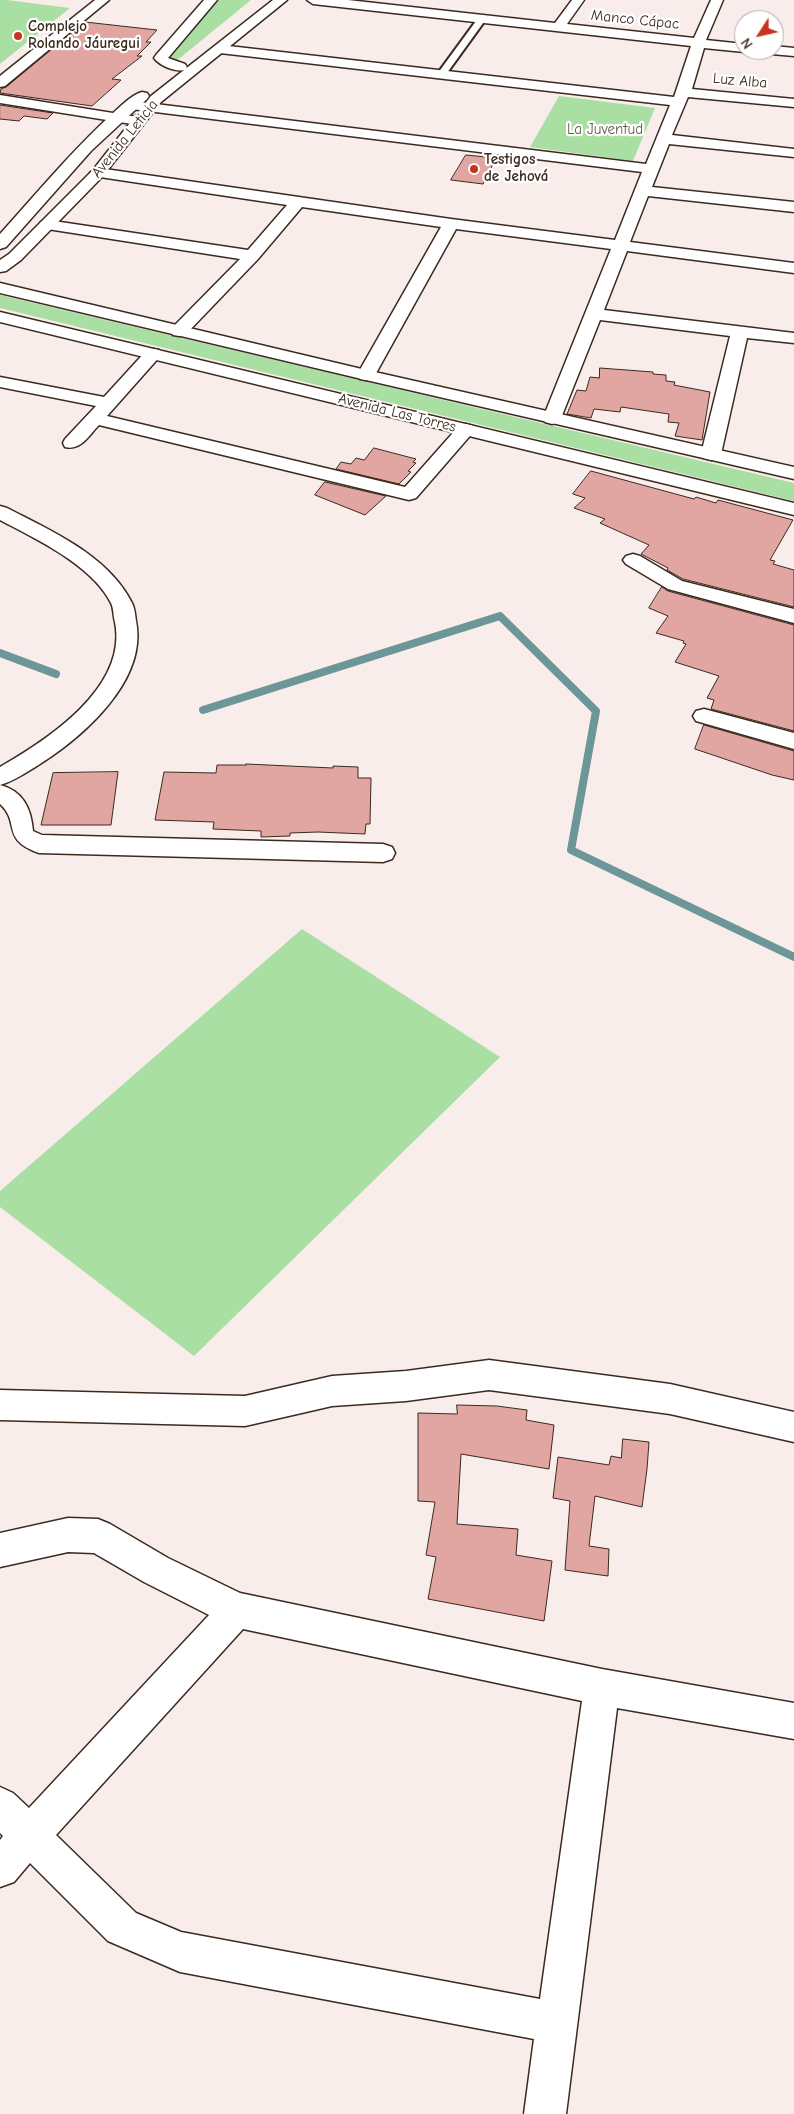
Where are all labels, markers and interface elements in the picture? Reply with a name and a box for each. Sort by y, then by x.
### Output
street label: Manco Cápac [590,6,680,34]
north arrow [734,10,784,60]
place label: Complejo Rolando Jáuregui [28,18,140,53]
marker: Complejo Rolando Jáuregui [12,30,24,42]
text: N [738,35,757,52]
street label: Luz Alba [712,70,768,92]
street label: Avenida Leticia [88,96,162,182]
park label: La Juventud [567,121,643,139]
place label: Testigos de Jehová [484,151,548,186]
marker: Testigos de Jehová [468,163,480,175]
street label: Avenida Las Torres [336,390,458,436]

